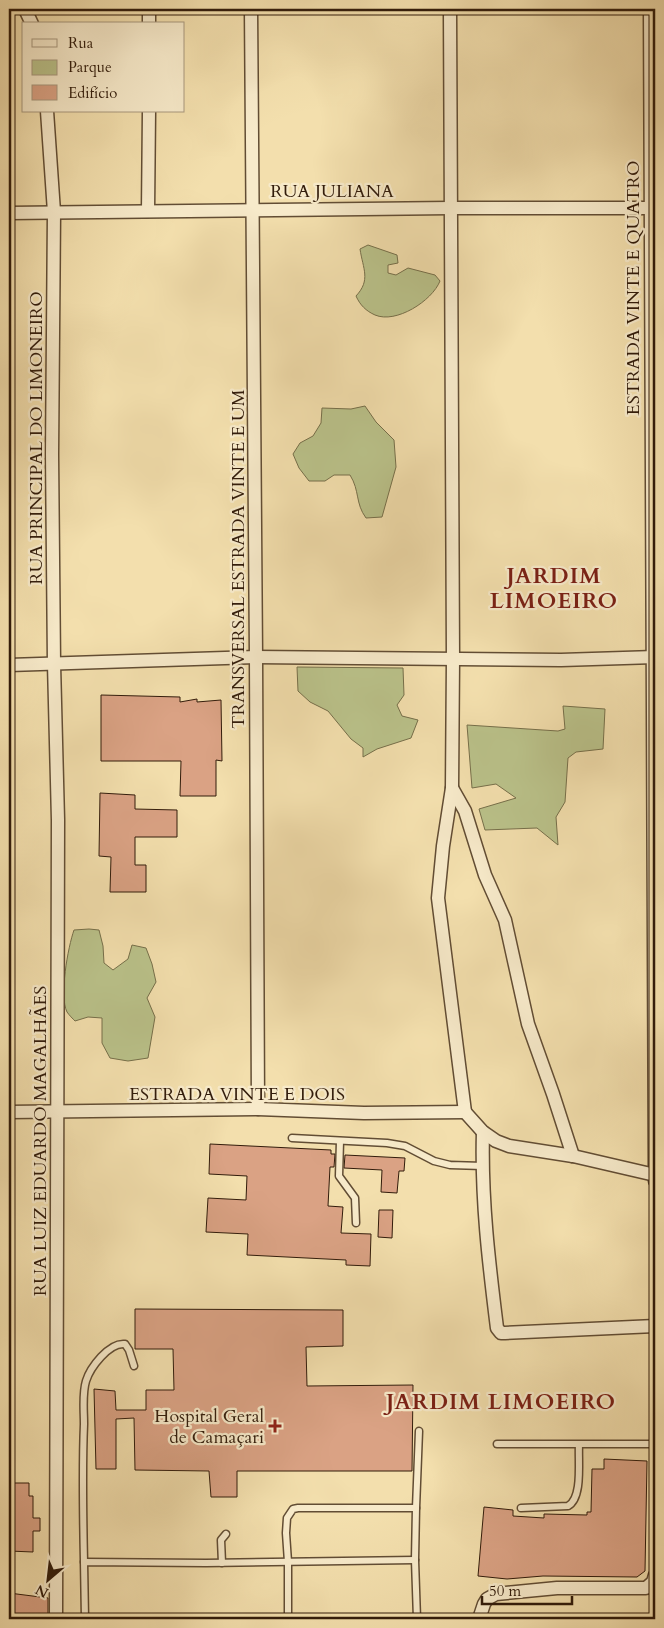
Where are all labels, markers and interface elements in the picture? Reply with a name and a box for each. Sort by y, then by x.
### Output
legend [22,22,185,112]
text: Rua [68,33,94,53]
text: Parque [68,57,112,77]
text: Edifício [68,83,117,103]
street label: ESTRADA VINTE E QUATRO [621,161,646,415]
street label: RUA JULIANA [270,179,394,204]
street label: RUA PRINCIPAL DO LIMONEIRO [24,291,49,585]
street label: TRANSVERSAL ESTRADA VINTE E UM [226,389,251,729]
district label: JARDIM LIMOEIRO [490,561,618,616]
street label: RUA LUIZ EDUARDO MAGALHÃES [28,986,53,1296]
street label: ESTRADA VINTE E DOIS [129,1082,345,1107]
district label: JARDIM LIMOEIRO [383,1387,616,1417]
place label: Hospital Geral de Camaçari [154,1404,264,1450]
marker: Hospital Geral de Camaçari [268,1419,282,1433]
north arrow [22,1556,72,1606]
scale bar [482,1573,572,1605]
text: N [32,1580,52,1602]
text: 50 m [489,1581,521,1601]

